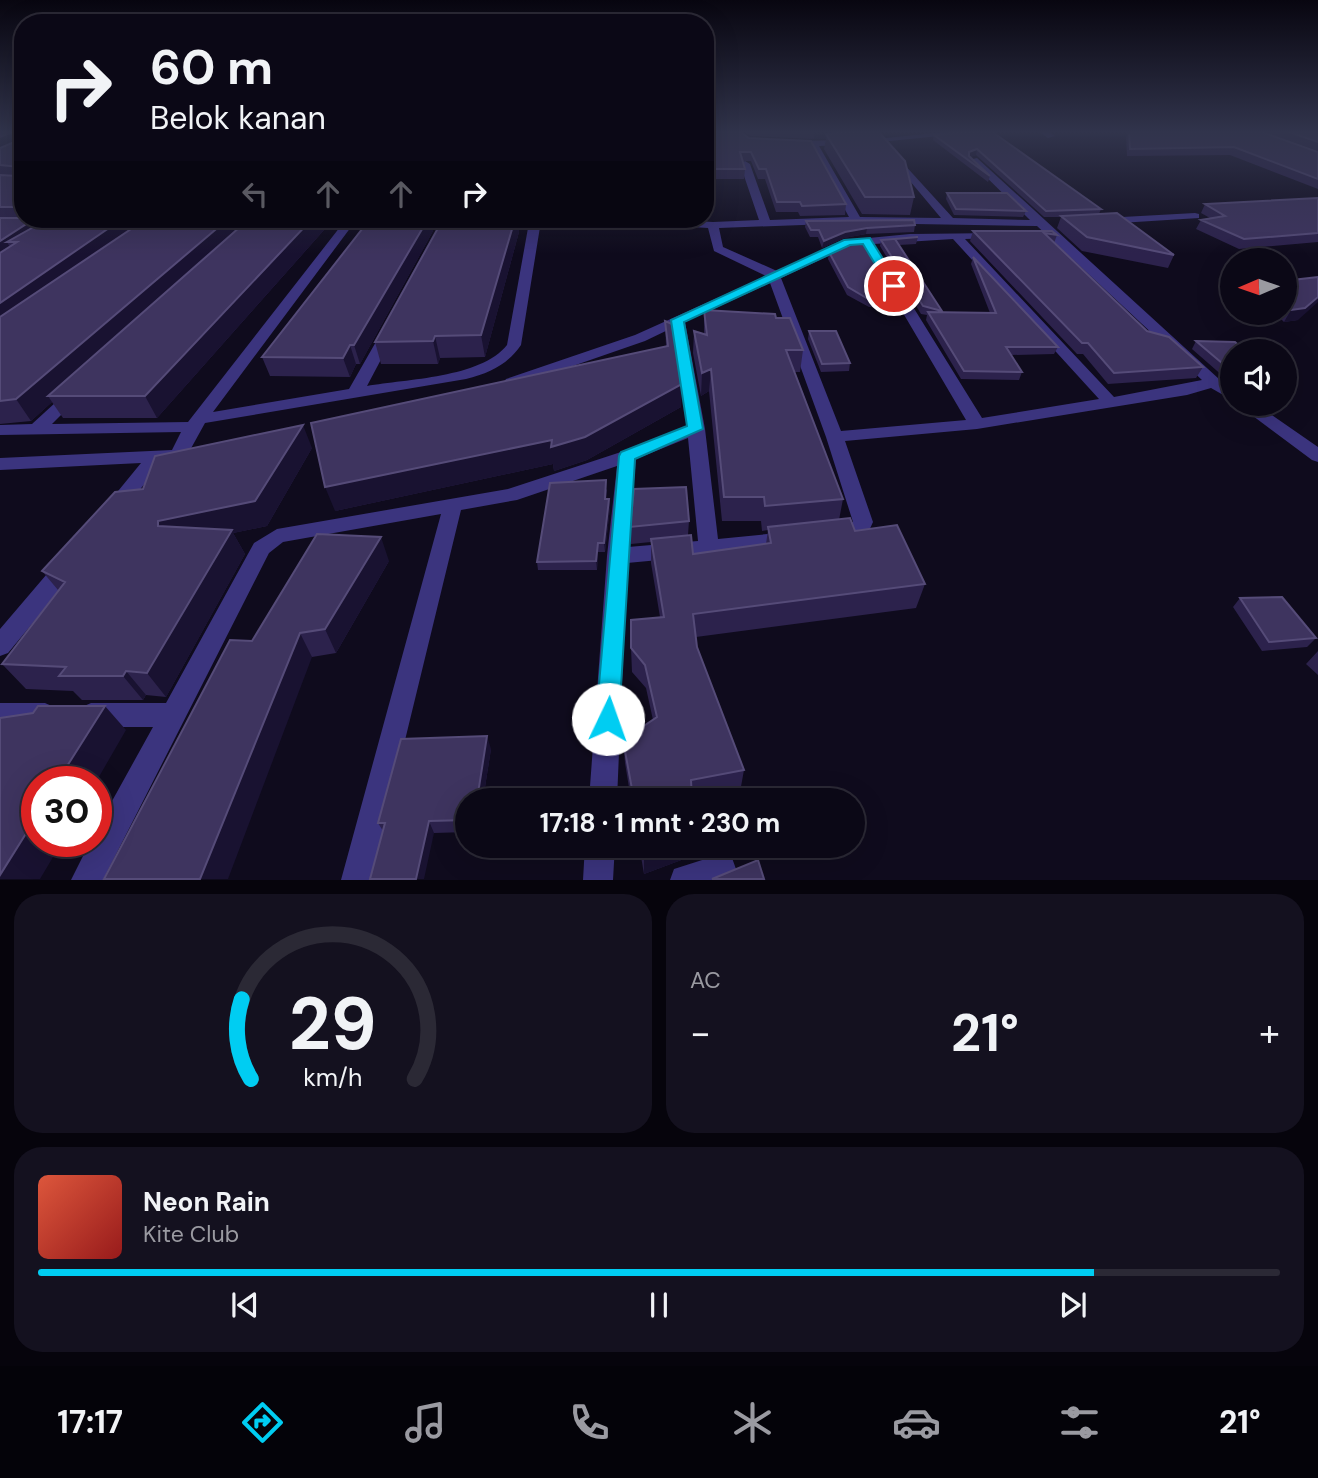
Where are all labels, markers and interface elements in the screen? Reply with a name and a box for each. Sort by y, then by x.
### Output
text: 60 m [150,35,273,99]
icon: right [35,42,126,133]
text: Belok kanan [150,97,326,139]
icon: left [236,175,274,213]
icon: ahead [309,175,347,213]
icon: ahead [382,175,420,213]
icon: right [455,175,493,213]
north arrow [1220,248,1297,326]
map controls [1220,248,1297,416]
pin [864,256,924,316]
icon: arrive [875,267,913,305]
button: sound [1220,339,1297,416]
position arrow [571,682,645,756]
speed limit sign: 30 [21,766,112,857]
text: 17:18 · 1 mnt · 230 m [540,806,780,840]
text: AC [690,965,721,995]
text: 29 [289,978,377,1073]
text: 21° [951,999,1019,1067]
text: − [690,1008,711,1058]
text: + [1259,1008,1280,1058]
text: km/h [303,1061,363,1094]
text: Neon Rain [143,1185,270,1219]
text: Kite Club [143,1219,239,1249]
icon: previous [226,1286,264,1324]
icon: pause [640,1286,678,1324]
icon: next [1054,1286,1092,1324]
icon: directions [238,1398,287,1447]
icon: music [401,1398,450,1447]
icon: phone [565,1398,614,1447]
icon: climate [728,1398,777,1447]
icon: car [892,1398,941,1447]
icon: filters [1055,1398,1104,1447]
text: 17:17 [57,1401,123,1443]
text: 21° [1219,1401,1261,1443]

